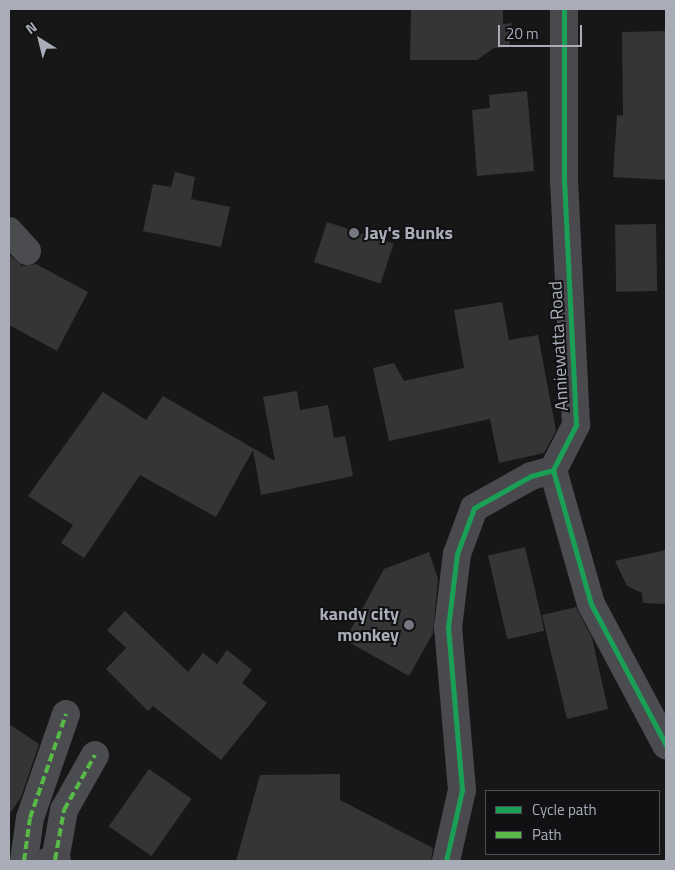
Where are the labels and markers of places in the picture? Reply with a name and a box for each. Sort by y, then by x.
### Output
place label: Jay's Bunks [364,222,453,244]
marker: Jay's Bunks [348,227,360,239]
place label: kandy city monkey [320,604,399,646]
marker: kandy city monkey [403,619,415,631]

